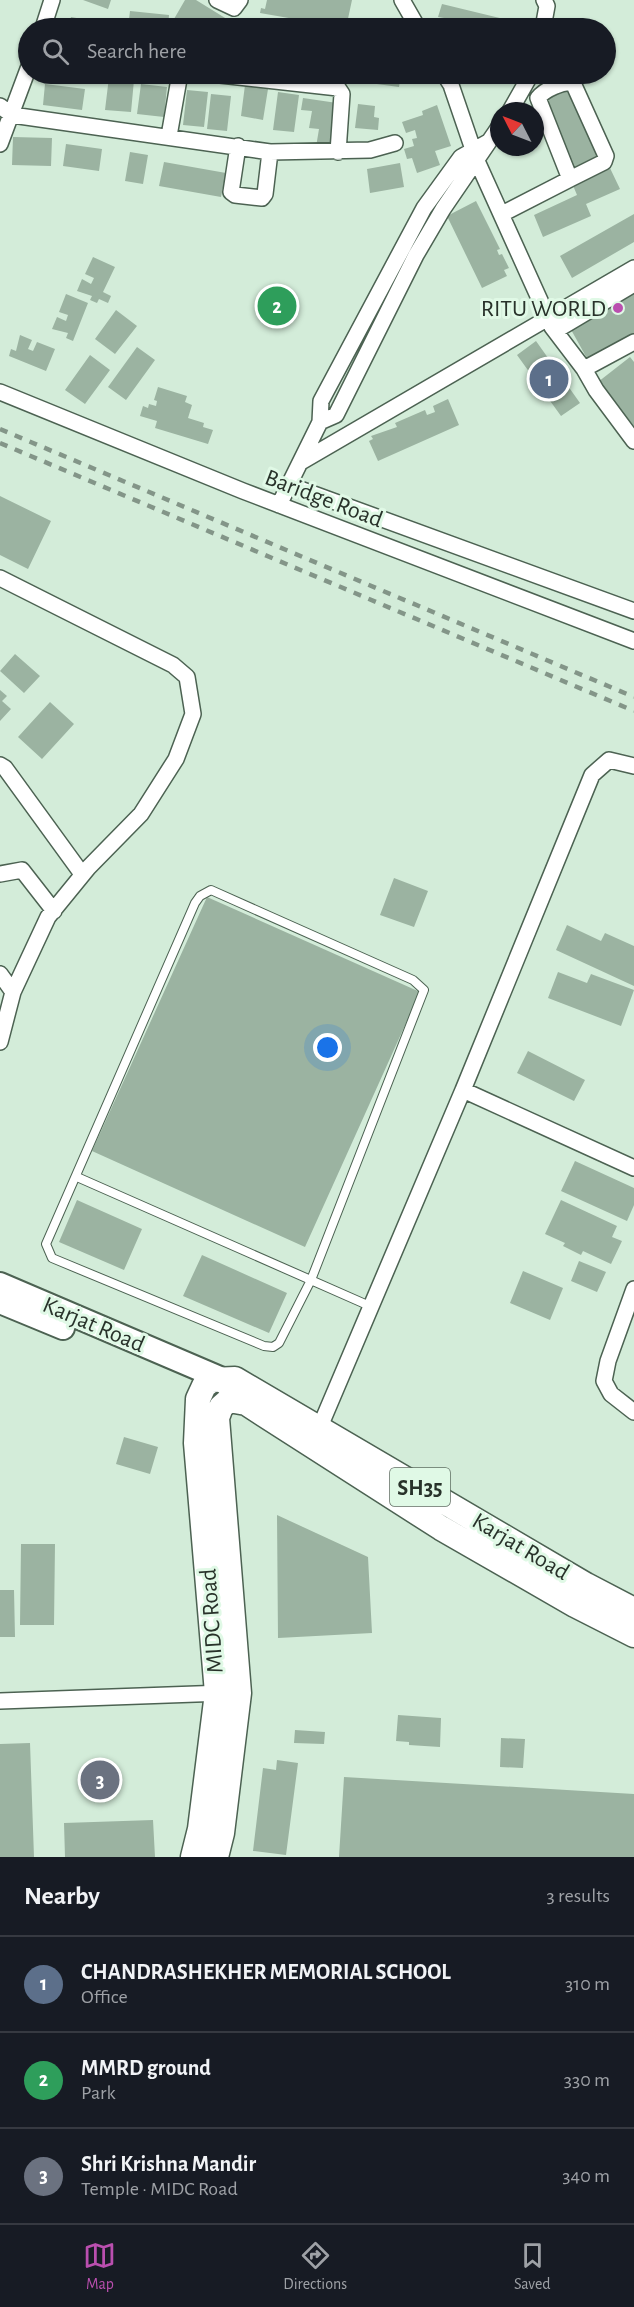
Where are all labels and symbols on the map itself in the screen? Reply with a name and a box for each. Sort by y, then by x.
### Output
north arrow [490,102,544,156]
pin: 2 [258,284,296,328]
place label: RITU WORLD [481,297,606,321]
marker: RITU WORLD [611,301,625,315]
pin: 1 [530,356,568,401]
street label: Baridge Road [261,465,386,532]
your location [313,1033,342,1062]
street label: Karjat Road [39,1293,148,1357]
road number: SH35 [390,1468,450,1506]
street label: Karjat Road [468,1509,573,1585]
street label: MIDC Road [196,1568,228,1674]
pin: 3 [80,1758,120,1802]

